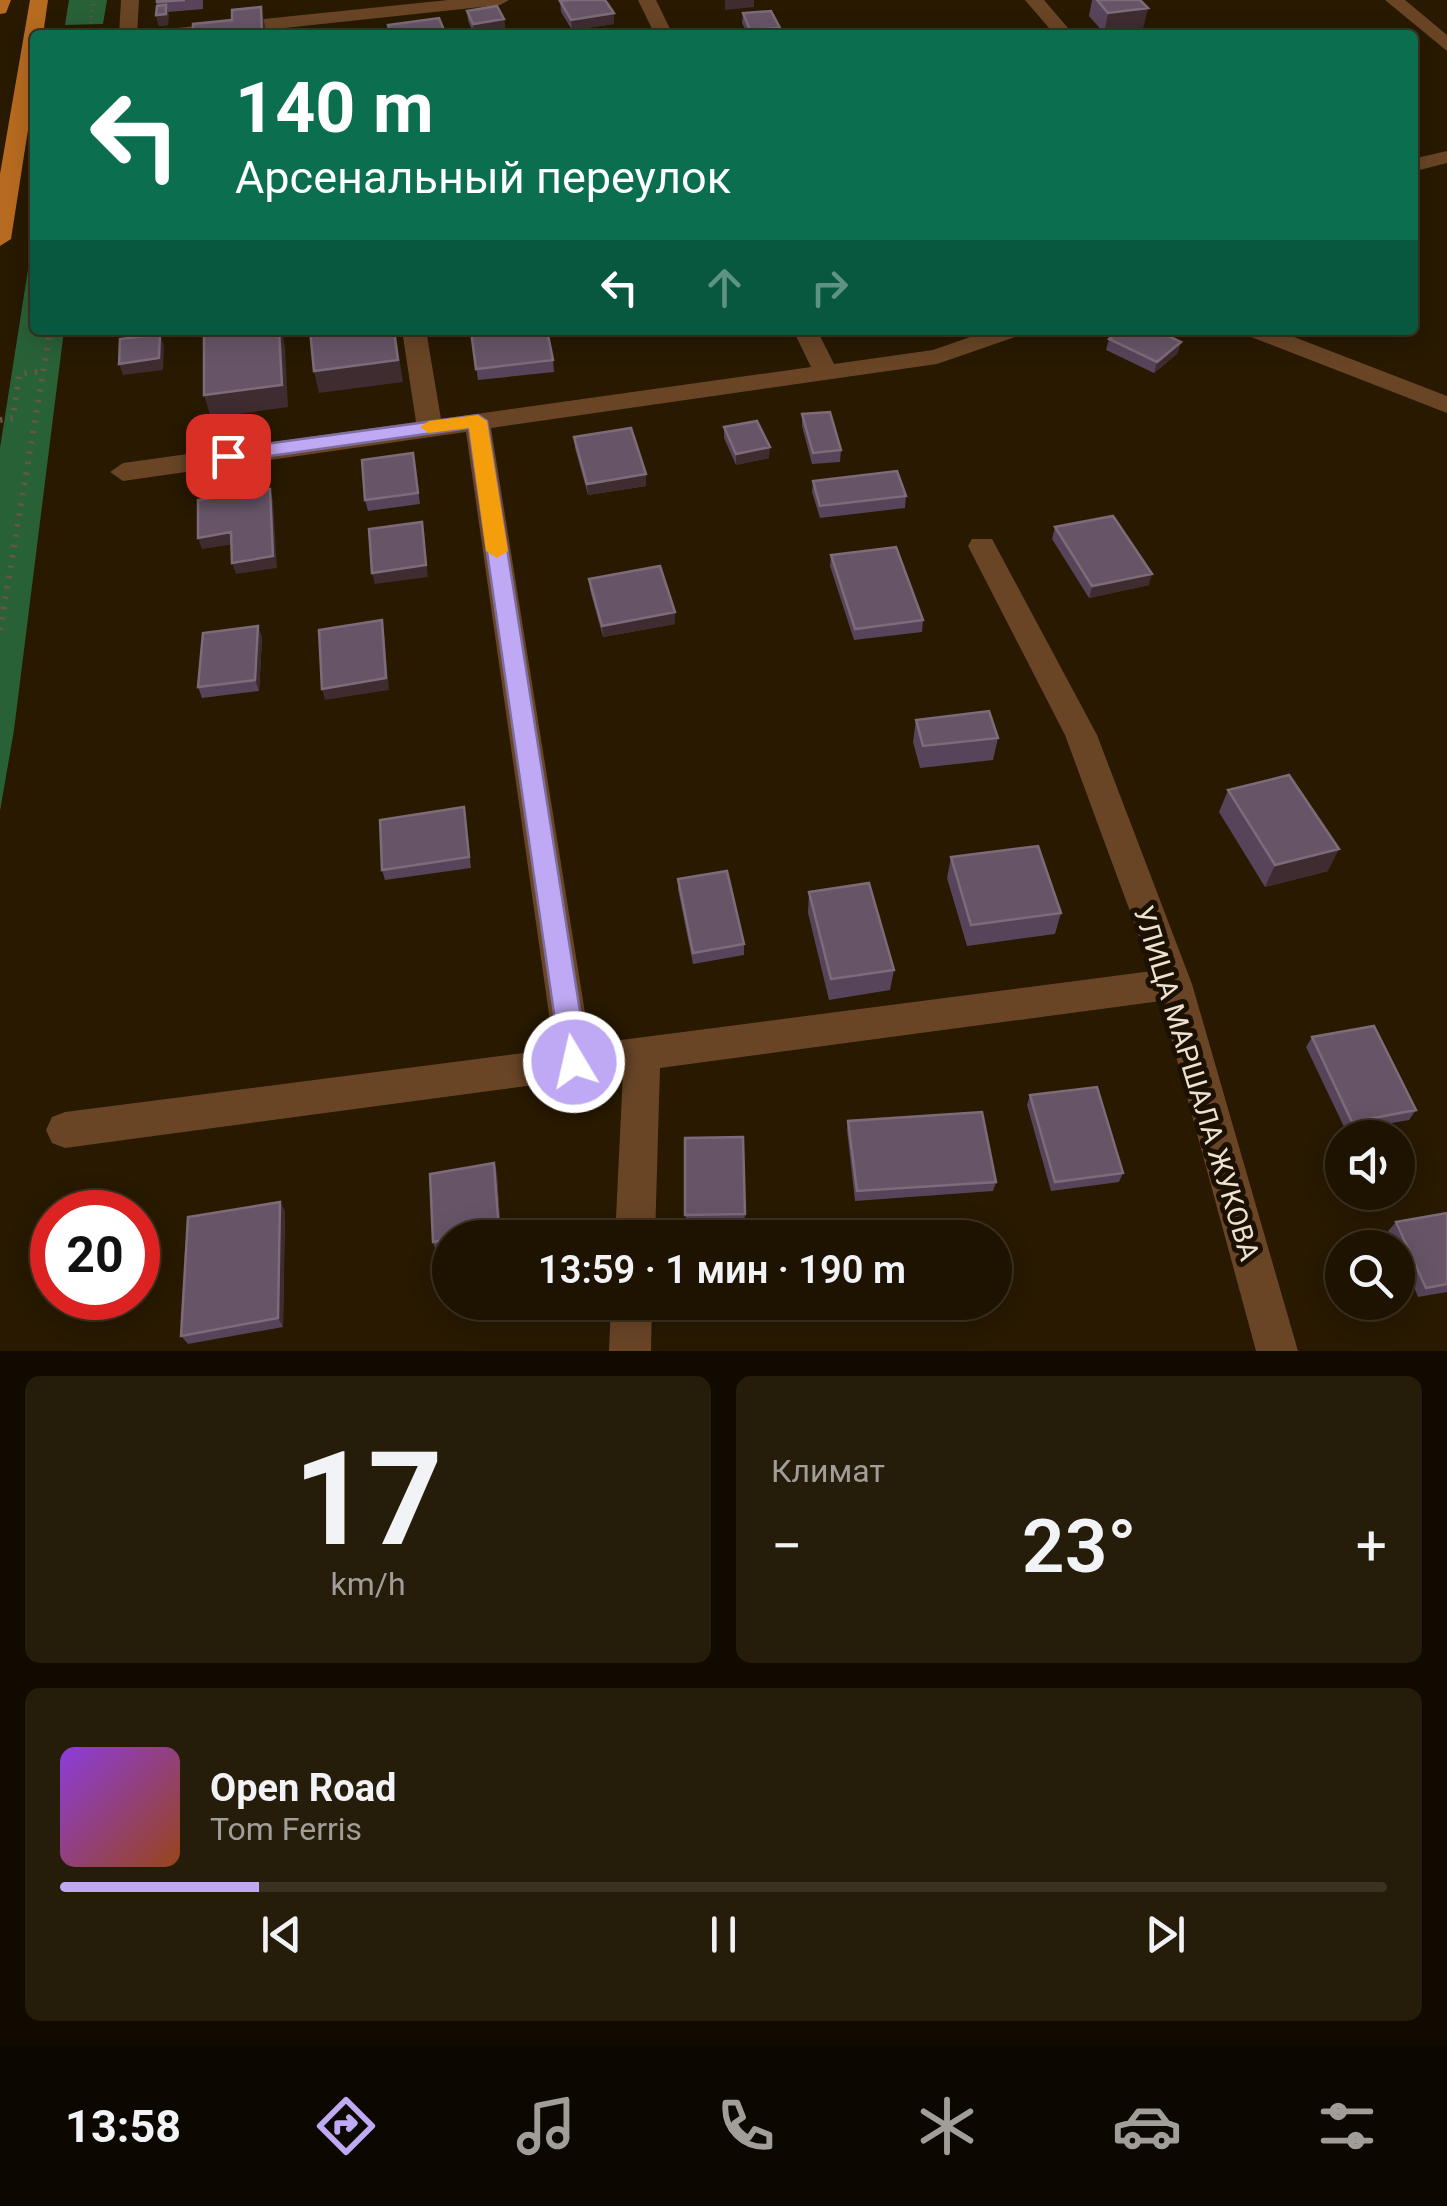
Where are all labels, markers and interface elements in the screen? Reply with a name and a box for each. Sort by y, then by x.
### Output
text: 140 m [235,67,434,149]
icon: left [70,70,200,200]
text: Арсенальный переулок [235,151,731,204]
icon: left [592,260,647,315]
icon: ahead [697,260,752,315]
icon: right [802,260,857,315]
pin [186,414,271,499]
icon: arrive [201,429,256,484]
street label: УЛИЦА МАРШАЛА ЖУКОВА [1127,902,1266,1264]
position arrow [522,1010,626,1114]
map controls [1325,1120,1415,1320]
button: sound [1325,1120,1415,1210]
speed limit sign: 20 [30,1190,160,1320]
button: search [1325,1230,1415,1320]
text: 13:59 · 1 мин · 190 m [538,1248,906,1292]
text: 17 [293,1423,443,1576]
text: Климат [771,1452,885,1490]
text: 23° [1022,1502,1136,1590]
text: − [771,1514,802,1578]
text: + [1356,1514,1387,1578]
text: km/h [330,1565,406,1603]
text: Open Road [210,1766,396,1810]
text: Tom Ferris [210,1810,362,1848]
icon: previous [254,1907,309,1962]
icon: pause [696,1907,751,1962]
icon: next [1138,1907,1193,1962]
icon: directions [311,2091,381,2161]
icon: music [511,2091,581,2161]
icon: phone [711,2091,781,2161]
icon: climate [912,2091,982,2161]
icon: car [1112,2091,1182,2161]
icon: filters [1312,2091,1382,2161]
text: 13:58 [65,2100,181,2153]

